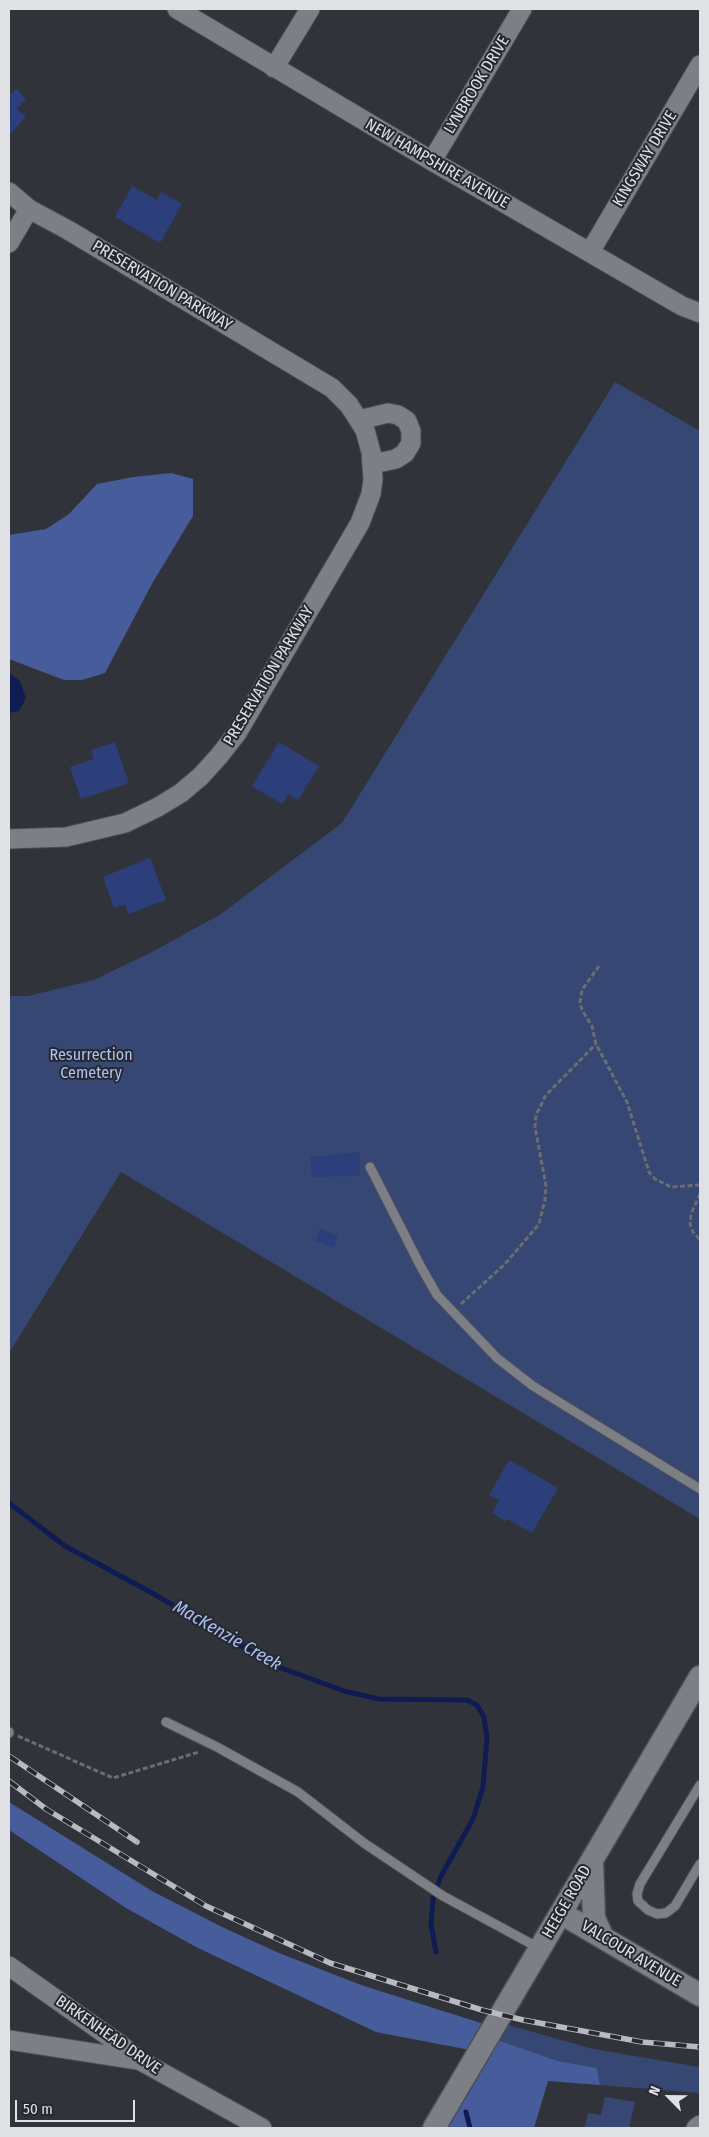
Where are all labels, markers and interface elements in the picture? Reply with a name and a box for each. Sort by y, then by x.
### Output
street label: LYNBROOK DRIVE [440,33,514,137]
street label: KINGSWAY DRIVE [609,108,681,210]
street label: NEW HAMPSHIRE AVENUE [362,115,512,213]
street label: PRESERVATION PARKWAY [89,237,235,335]
street label: PRESERVATION PARKWAY [220,603,318,749]
park label: Resurrection Cemetery [49,1046,133,1084]
water label: MacKenzie Creek [169,1596,285,1676]
street label: HEEGE ROAD [538,1862,596,1942]
street label: VALCOUR AVENUE [578,1917,684,1991]
street label: BIRKENHEAD DRIVE [52,1992,164,2078]
north arrow [644,2072,694,2122]
text: N [645,2084,664,2098]
scale bar [18,2090,138,2122]
text: 50 m [23,2100,53,2118]

